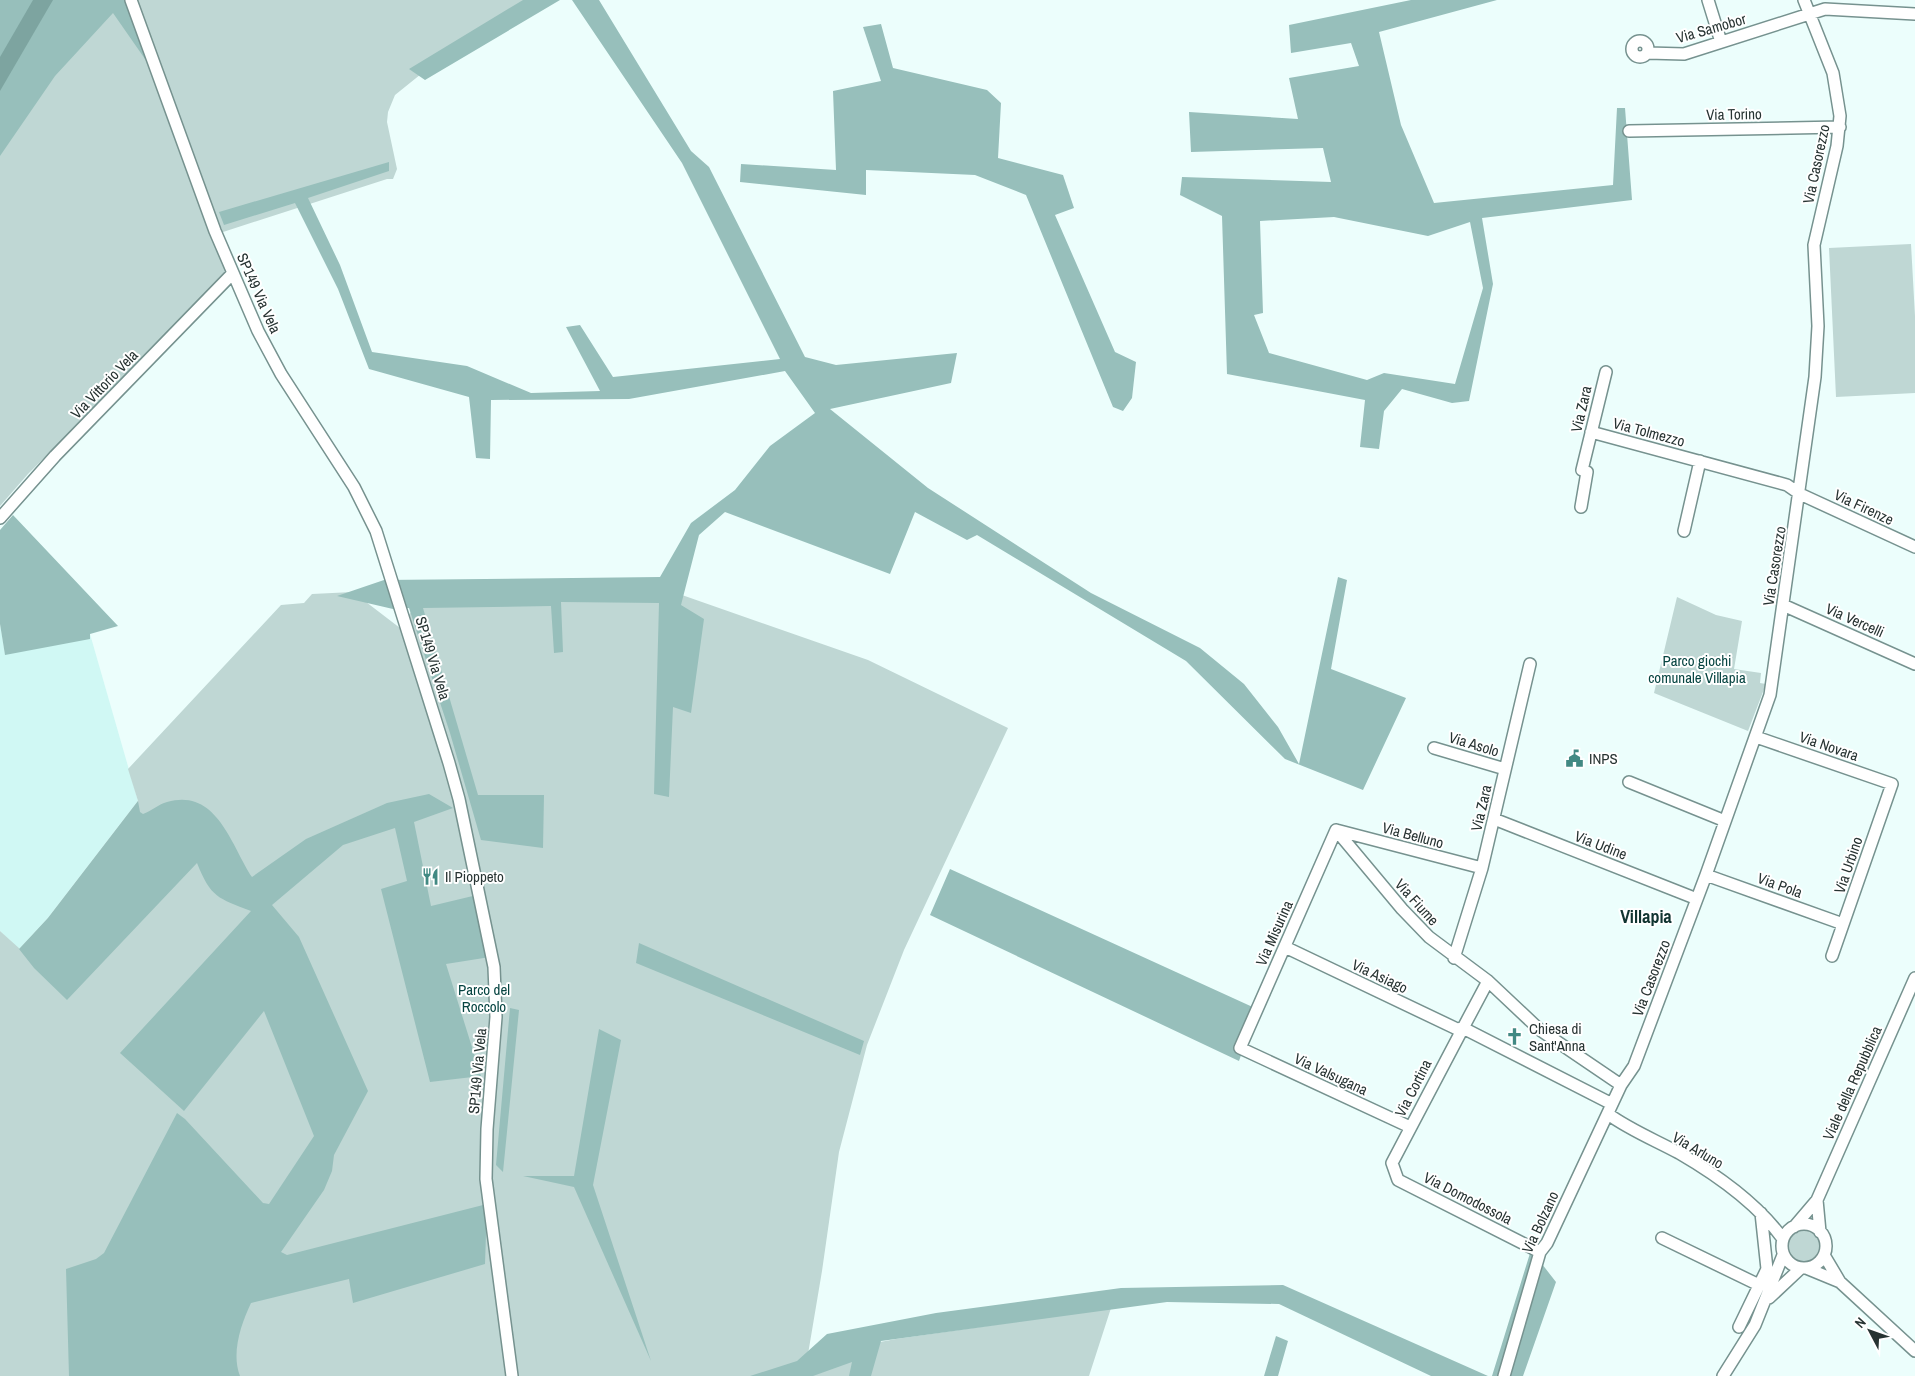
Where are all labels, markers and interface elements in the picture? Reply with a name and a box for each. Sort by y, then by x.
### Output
street label: Via Samobor [1674,8,1748,48]
street label: Via Torino [1706,103,1762,125]
street label: Via Casorezzo [1797,122,1835,206]
street label: SP149 Via Vela [232,249,286,337]
street label: Via Vittorio Vela [66,345,142,423]
street label: Via Zara [1565,384,1597,434]
street label: Via Tolmezzo [1611,412,1687,452]
street label: Via Firenze [1831,484,1897,530]
street label: Via Casorezzo [1757,524,1791,607]
street label: Via Vercelli [1822,598,1888,642]
street label: SP149 Via Vela [410,614,456,702]
park label: Parco giochi comunale Villapia [1648,650,1746,688]
street label: Via Asolo [1446,726,1502,762]
street label: Via Novara [1797,726,1862,766]
public building icon: INPS [1565,748,1585,768]
place label: INPS [1589,748,1618,769]
street label: Via Zara [1465,783,1497,833]
street label: Via Belluno [1380,817,1446,853]
street label: Via Udine [1572,825,1630,865]
street label: Via Urbino [1829,834,1868,896]
restaurant icon: Il Pioppeto [421,866,441,886]
place label: Il Pioppeto [445,866,504,887]
street label: Via Pola [1755,867,1805,903]
street label: Via Fiume [1390,874,1444,930]
street label: Via Misurina [1250,897,1298,969]
district label: Villapia [1620,904,1673,929]
street label: Via Casorezzo [1627,937,1675,1019]
street label: Via Asiago [1349,954,1411,998]
park label: Parco del Roccolo [458,979,510,1017]
place label: Chiesa di Sant'Anna [1529,1018,1586,1056]
street label: Viale della Repubblica [1817,1022,1887,1143]
street label: SP149 Via Vela [463,1027,491,1115]
church icon: Chiesa di Sant'Anna [1505,1027,1525,1047]
street label: Via Valsugana [1291,1048,1371,1100]
street label: Via Cortina [1390,1055,1437,1120]
street label: Via Arluno [1668,1126,1728,1174]
street label: Via Domodossola [1420,1167,1516,1229]
street label: Via Bolzano [1517,1187,1564,1256]
north arrow [1845,1306,1895,1356]
text: N [1851,1313,1870,1332]

